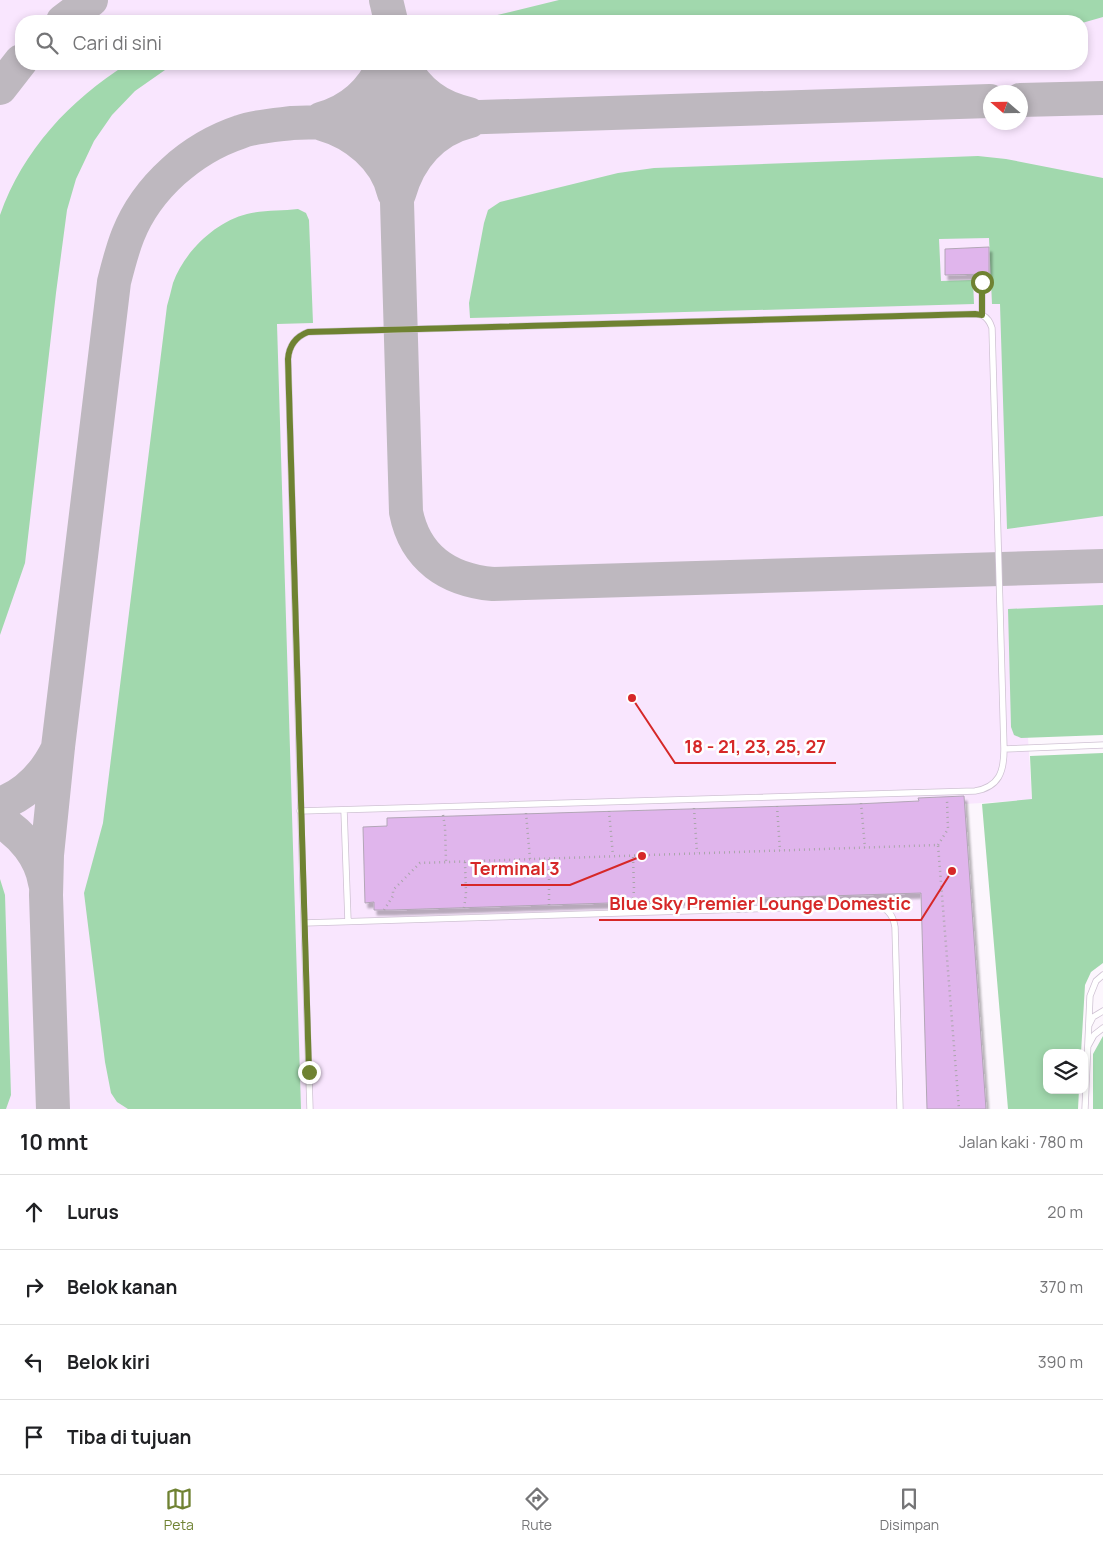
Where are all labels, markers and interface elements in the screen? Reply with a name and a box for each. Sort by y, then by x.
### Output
search box [15,15,1088,70]
icon: search [33,29,61,57]
text: Cari di sini [73,30,162,56]
north arrow [983,85,1028,130]
route start [971,271,994,294]
callout: 18 - 21, 23, 25, 27 [675,730,836,763]
text: 18 - 21, 23, 25, 27 [684,734,826,758]
callout: Terminal 3 [461,852,570,885]
text: Terminal 3 [470,856,560,880]
callout: Blue Sky Premier Lounge Domestic [599,887,921,920]
text: Blue Sky Premier Lounge Domestic [609,891,911,915]
map controls [1043,1049,1088,1094]
button: layers [1043,1049,1088,1094]
route end [298,1061,321,1084]
text: 10 mnt [20,1128,88,1156]
text: Jalan kaki · 780 m [959,1131,1083,1153]
icon: ahead [20,1198,48,1226]
text: Lurus [67,1199,119,1225]
text: 20 m [1047,1201,1083,1223]
icon: right [20,1273,48,1301]
text: Belok kanan [67,1274,177,1300]
text: 370 m [1040,1276,1083,1298]
icon: left [20,1348,48,1376]
text: Belok kiri [67,1349,150,1375]
text: 390 m [1038,1351,1083,1373]
icon: arrive [20,1423,48,1451]
text: Tiba di tujuan [67,1424,191,1450]
tab: Peta [164,1485,194,1534]
tab: Rute [521,1485,552,1534]
tab: Disimpan [880,1485,939,1534]

